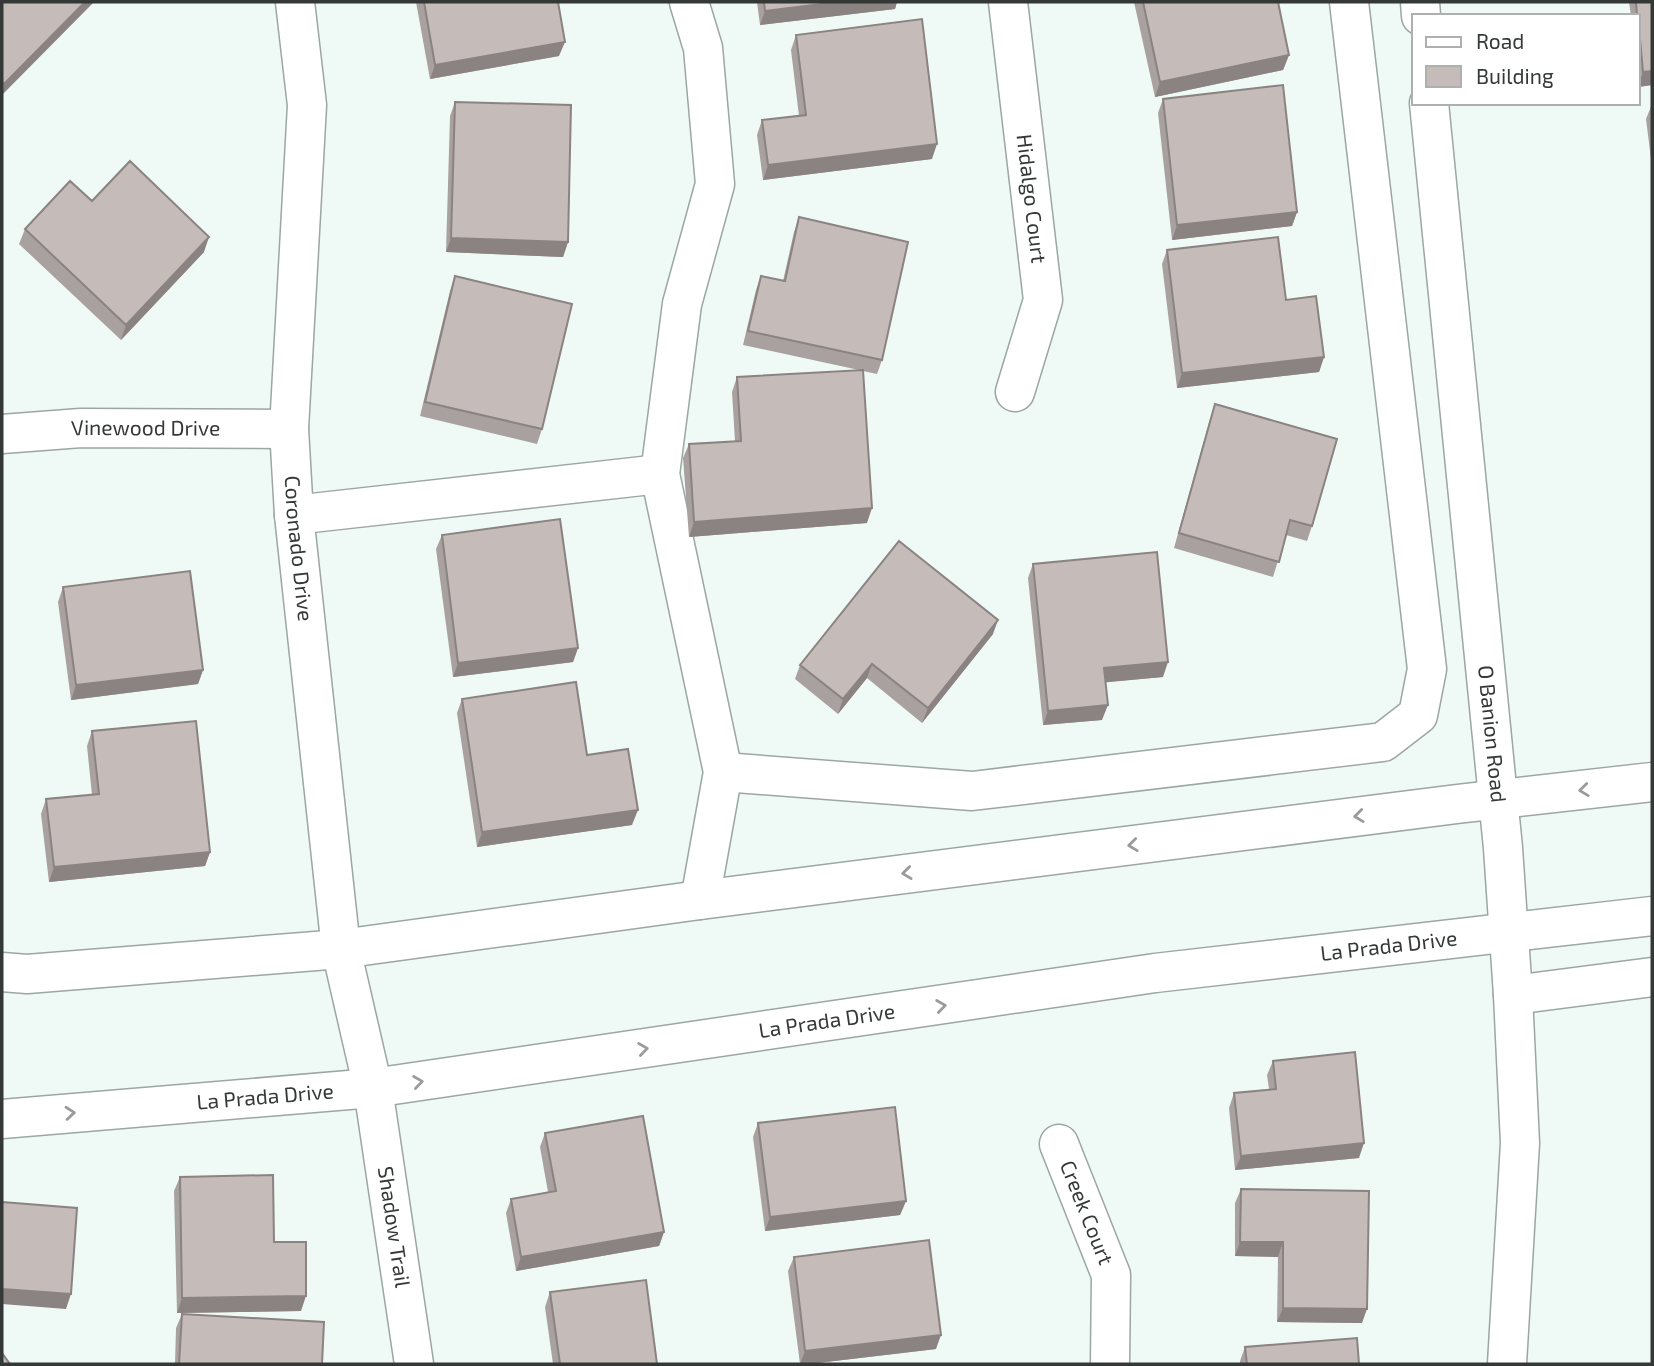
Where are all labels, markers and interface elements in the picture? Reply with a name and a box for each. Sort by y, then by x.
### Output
legend [1412,14,1640,105]
text: Road [1476,28,1524,53]
text: Building [1476,63,1554,88]
street label: Hidalgo Court [1013,133,1053,264]
street label: Vinewood Drive [70,414,220,440]
street label: Coronado Drive [281,475,319,622]
street label: O Banion Road [1474,664,1512,804]
one-way arrow [1579,783,1590,798]
one-way arrow [1353,809,1364,824]
one-way arrow [1127,837,1139,852]
one-way arrow [901,866,913,881]
street label: La Prada Drive [1319,924,1458,965]
street label: La Prada Drive [757,997,896,1042]
one-way arrow [935,999,947,1014]
one-way arrow [638,1042,649,1057]
one-way arrow [412,1075,424,1090]
street label: La Prada Drive [195,1077,335,1114]
one-way arrow [65,1106,76,1121]
street label: Creek Court [1056,1156,1120,1268]
street label: Shadow Trail [374,1164,417,1290]

